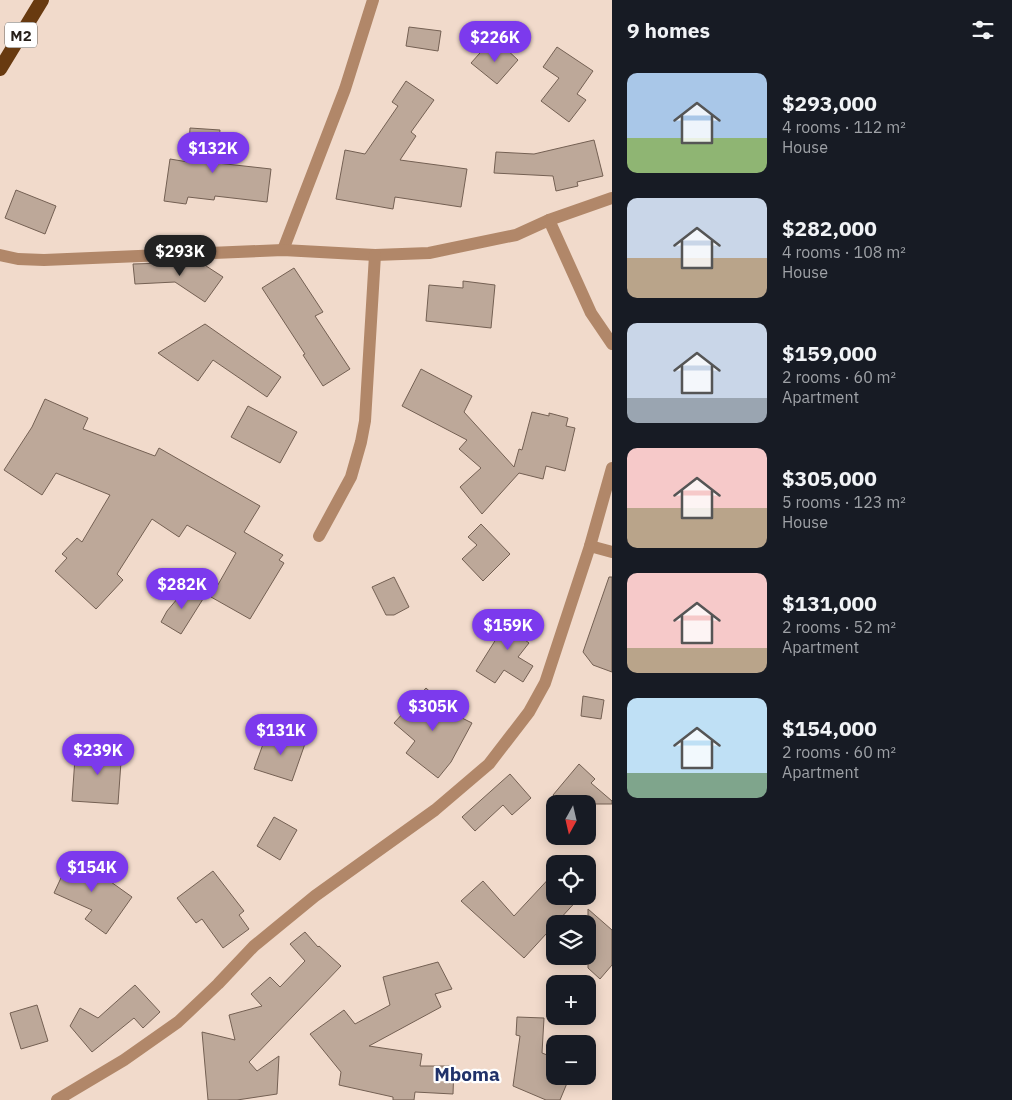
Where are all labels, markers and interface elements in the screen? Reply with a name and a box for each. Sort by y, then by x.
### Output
text: 9 homes [627,16,710,44]
icon: filters [969,16,997,44]
pin: $226K [460,20,530,63]
road number: M2 [5,22,37,48]
text: $226K [470,27,520,47]
text: $293,000 [782,89,877,117]
icon: home [667,93,727,153]
text: 4 rooms · 112 m² [782,117,906,137]
pin: $132K [178,132,248,174]
text: House [782,137,828,157]
text: $132K [188,138,238,158]
text: $282,000 [782,214,877,242]
icon: home [667,218,727,278]
pin: $293K [145,234,215,277]
text: $293K [155,241,205,261]
text: 4 rooms · 108 m² [782,242,906,262]
text: House [782,262,828,282]
text: $159,000 [782,339,877,367]
icon: home [667,343,727,403]
text: 2 rooms · 60 m² [782,367,896,387]
text: Apartment [782,387,859,407]
text: $305,000 [782,464,877,492]
icon: home [667,468,727,528]
text: 5 rooms · 123 m² [782,492,906,512]
text: House [782,512,828,532]
pin: $282K [147,568,217,610]
text: $282K [157,574,207,594]
text: $131,000 [782,589,877,617]
icon: home [667,593,727,653]
pin: $159K [473,608,543,651]
text: $159K [483,615,533,635]
text: 2 rooms · 52 m² [782,617,896,637]
text: Apartment [782,637,859,657]
pin: $305K [398,690,468,732]
text: $305K [408,696,458,716]
pin: $131K [246,714,316,756]
text: $154,000 [782,714,877,742]
icon: home [667,718,727,778]
text: $131K [256,720,306,740]
pin: $239K [63,734,133,776]
text: $239K [73,740,123,760]
text: 2 rooms · 60 m² [782,742,896,762]
text: Apartment [782,762,859,782]
north arrow [546,795,596,845]
map controls [546,795,596,1085]
pin: $154K [57,850,127,893]
button: locate [546,855,596,905]
text: $154K [67,857,117,877]
button: layers [546,915,596,965]
button: + [546,975,596,1025]
button: − [546,1035,596,1085]
district label: Mboma [434,1062,500,1086]

